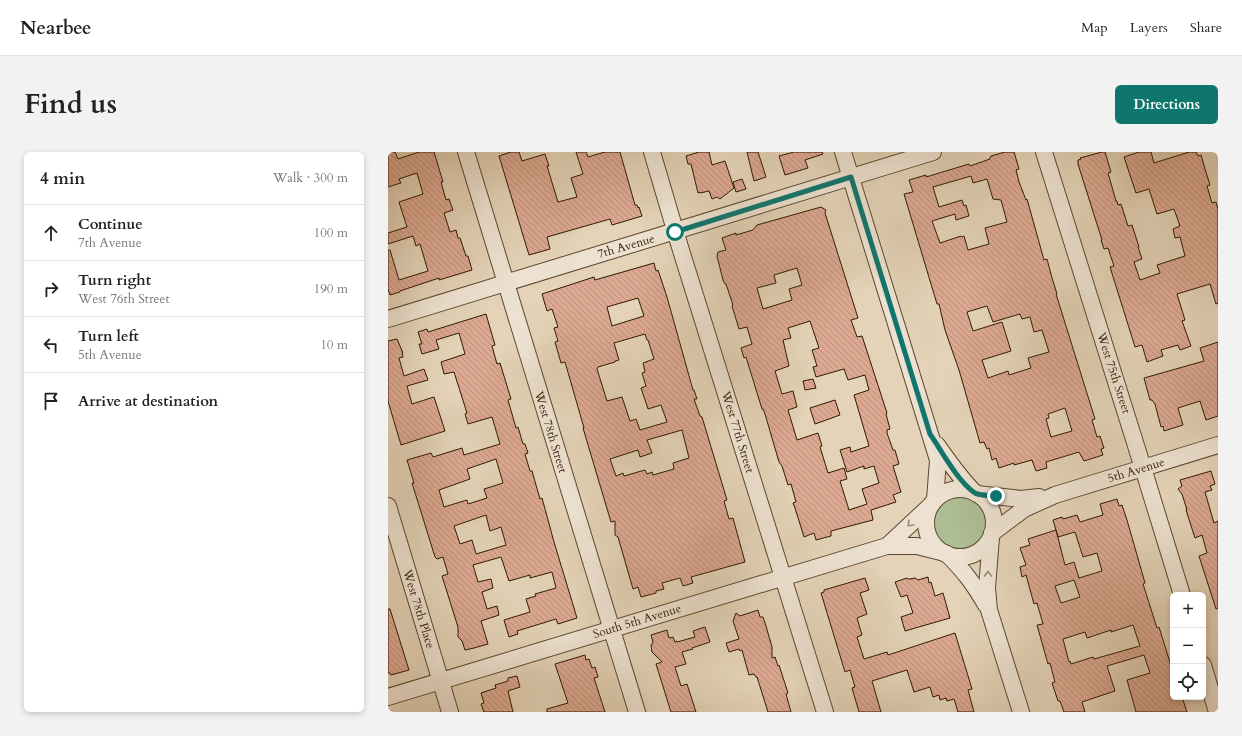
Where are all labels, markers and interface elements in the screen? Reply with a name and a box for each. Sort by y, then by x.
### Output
text: Nearbee [20,15,91,41]
text: Map [1081,18,1108,37]
text: Layers [1130,18,1168,37]
text: Share [1190,18,1222,37]
text: Find us [24,85,117,123]
button: Directions [1115,85,1218,124]
text: 4 min [40,167,85,190]
text: Walk · 300 m [273,169,348,187]
text: Continue [78,214,143,234]
icon: ahead [40,222,62,244]
route start [666,223,684,241]
text: 100 m [314,224,348,242]
street label: 7th Avenue [596,230,656,262]
text: 7th Avenue [78,234,142,252]
text: Turn right [78,270,151,290]
icon: right [40,278,62,300]
text: 190 m [314,280,348,298]
text: West 76th Street [78,290,170,308]
text: Turn left [78,326,139,346]
street label: West 75th Street [1093,329,1135,416]
icon: left [40,334,62,356]
text: 10 m [320,336,348,354]
text: 5th Avenue [78,346,142,364]
street label: West 78th Street [531,388,571,475]
street label: West 77th Street [718,388,758,475]
icon: arrive [40,390,62,412]
text: Arrive at destination [78,391,218,411]
street label: 5th Avenue [1106,454,1166,486]
route end [987,487,1005,505]
one-way arrow [907,519,915,527]
street label: West 78th Place [399,567,439,650]
one-way arrow [983,571,992,577]
map controls [1170,592,1206,700]
button: + [1170,592,1206,628]
street label: South 5th Avenue [591,600,683,642]
button: − [1170,628,1206,664]
button: locate [1170,664,1206,700]

